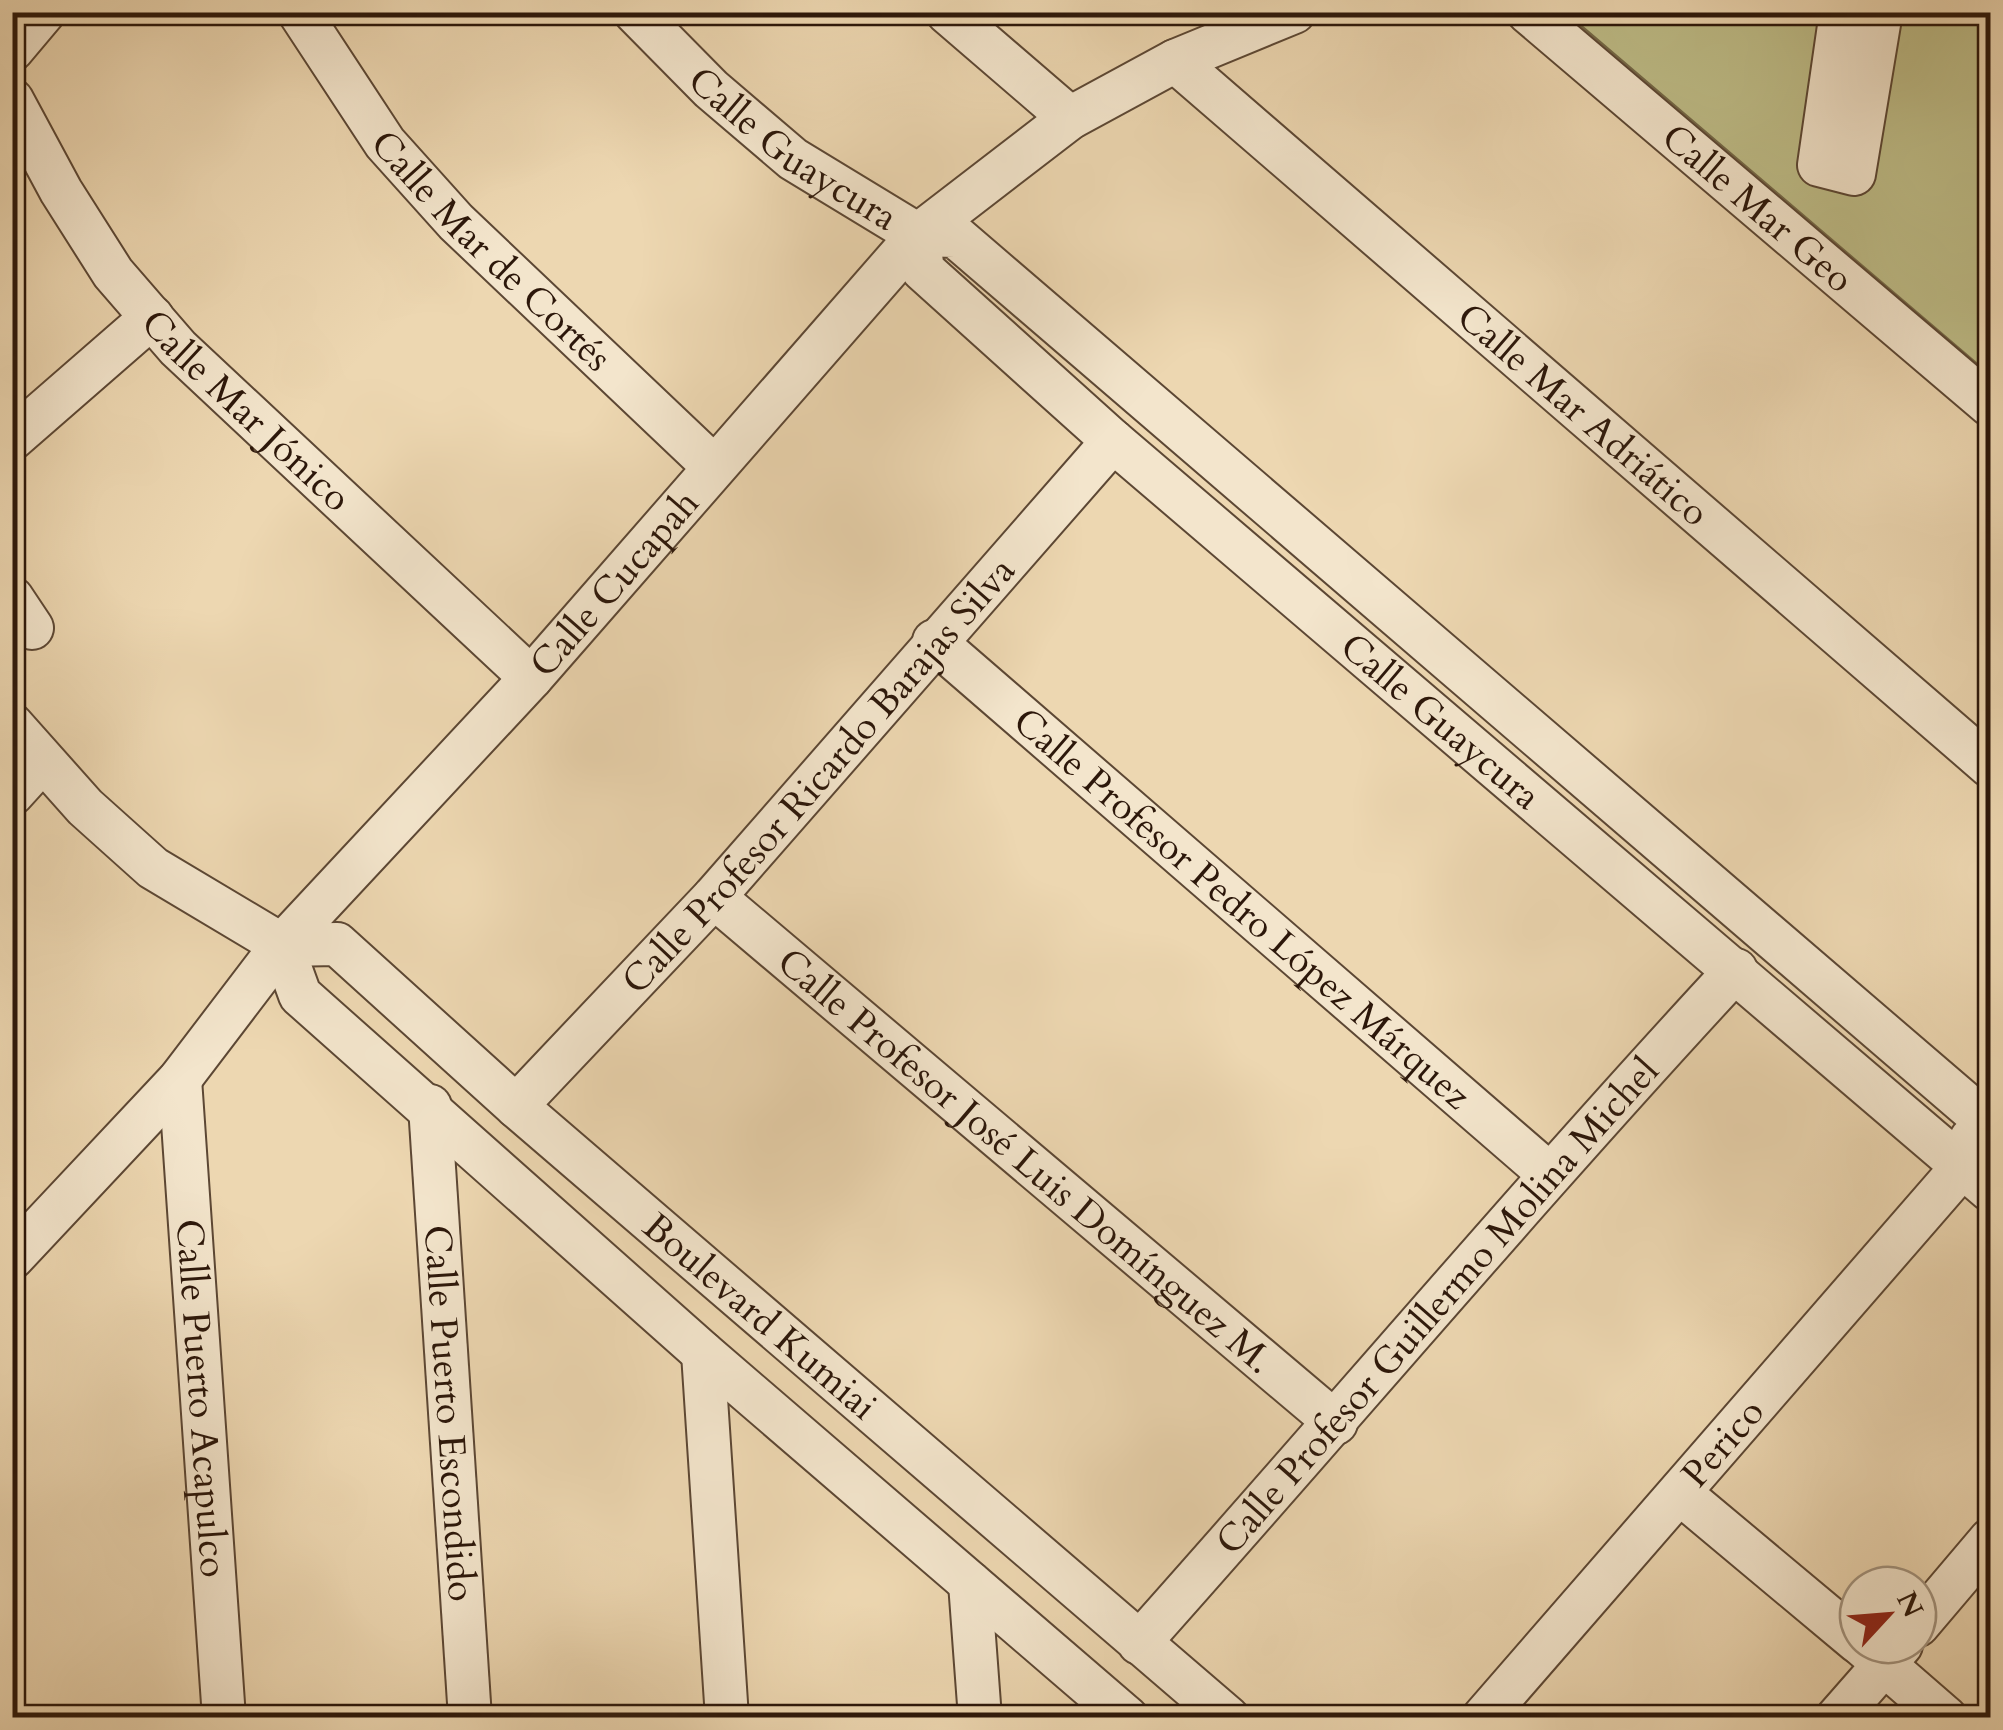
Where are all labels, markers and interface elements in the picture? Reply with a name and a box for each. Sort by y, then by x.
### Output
street label: Calle Guaycura [676,56,907,243]
street label: Calle Mar Geo [1650,112,1864,305]
street label: Calle Mar de Cortés [358,119,623,383]
street label: Calle Mar Adriático [1446,292,1720,539]
street label: Calle Mar Jónico [129,299,362,524]
street label: Calle Cucapah [518,479,711,689]
street label: Calle Profesor Ricardo Barajas Silva [610,546,1027,1006]
street label: Calle Guaycura [1329,621,1551,822]
street label: Calle Profesor Pedro López Márquez [1002,696,1482,1122]
street label: Calle Profesor José Luis Domínguez M. [766,937,1284,1386]
street label: Calle Profesor Guillermo Molina Michel [1204,1046,1671,1566]
street label: Boulevard Kumiai [632,1201,888,1432]
street label: Calle Puerto Acapulco [163,1217,239,1579]
street label: Calle Puerto Escondido [411,1224,487,1603]
street label: Perico [1670,1388,1776,1499]
north arrow [1838,1565,1938,1665]
text: N [1887,1585,1932,1624]

